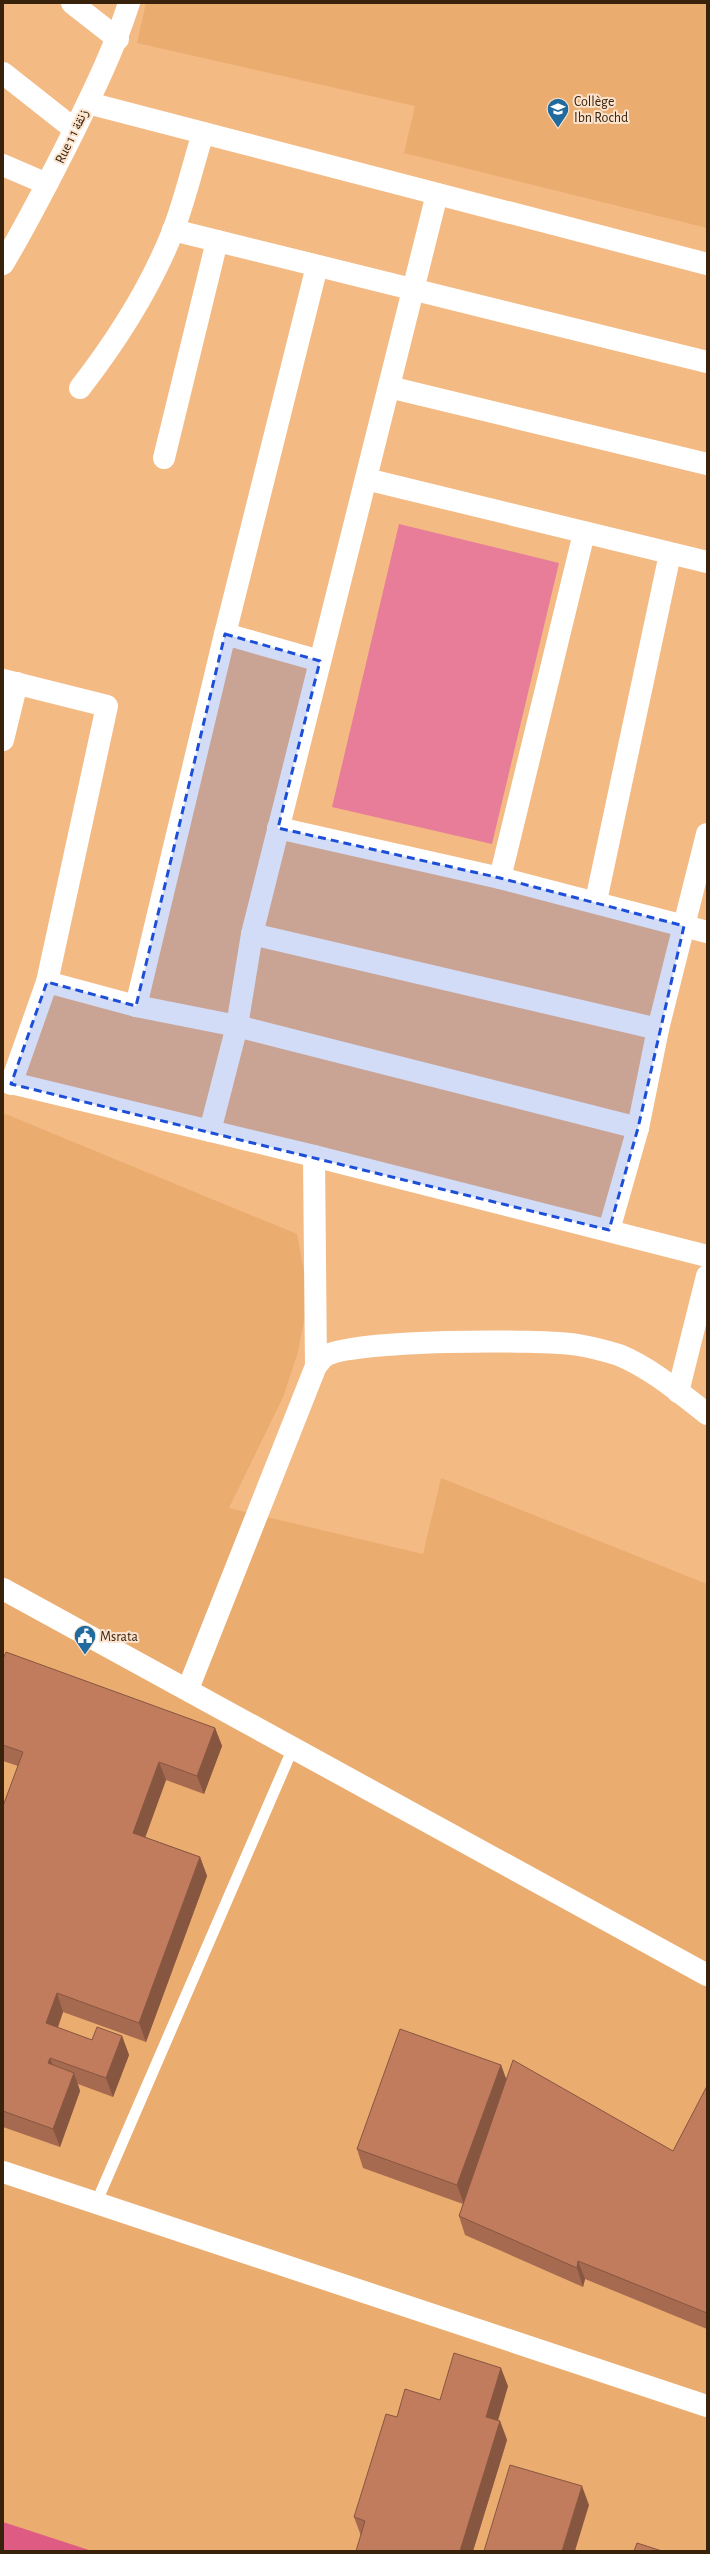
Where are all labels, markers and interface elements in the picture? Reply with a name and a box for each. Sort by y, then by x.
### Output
place label: Collège Ibn Rochd [574,95,628,125]
school or university icon: Collège Ibn Rochd [545,96,571,129]
street label: Rue 1 زنقة 1 [53,107,92,166]
public building icon: Msrata [72,1623,98,1656]
place label: Msrata [100,1630,139,1644]

